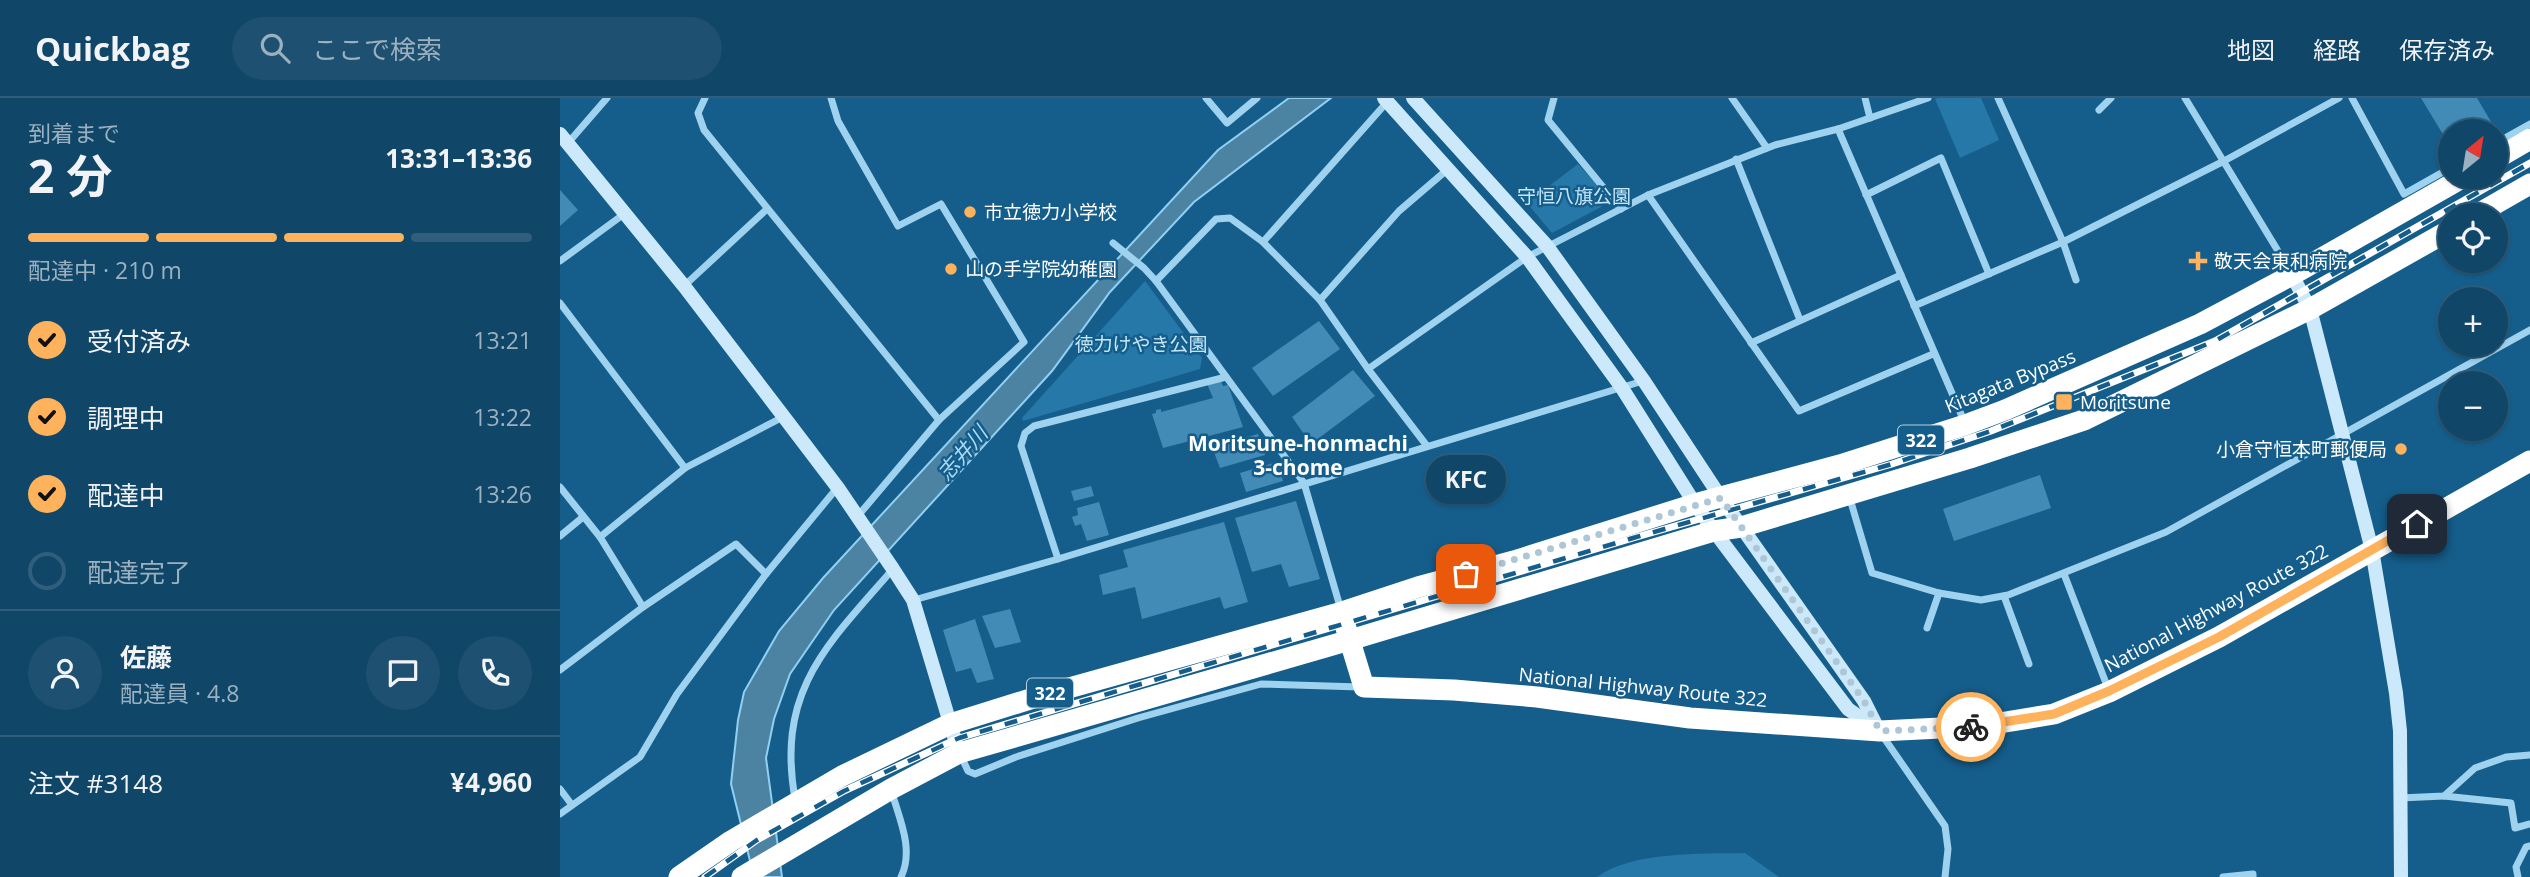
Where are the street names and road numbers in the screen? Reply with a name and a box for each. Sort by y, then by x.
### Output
street label: Kitagata Bypass [1941,343,2079,419]
road number: 322 [1898,426,1944,454]
street label: National Highway Route 322 [2099,538,2333,678]
street label: National Highway Route 322 [1517,661,1769,713]
road number: 322 [1027,678,1073,708]

